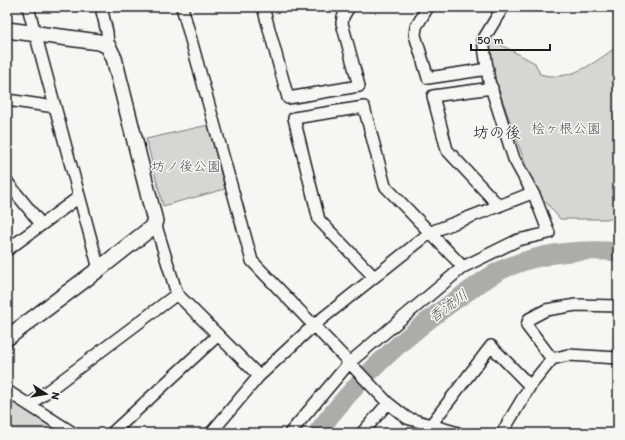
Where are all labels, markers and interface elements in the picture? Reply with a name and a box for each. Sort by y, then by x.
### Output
scale bar [471,26,550,52]
text: 50 m [477,33,503,47]
park label: 桧ヶ根公園 [531,120,601,137]
district label: 坊の後 [473,123,521,142]
park label: 坊ノ後公園 [151,158,221,175]
water label: 香流川 [425,285,471,327]
north arrow [26,374,66,414]
text: N [48,391,62,401]

